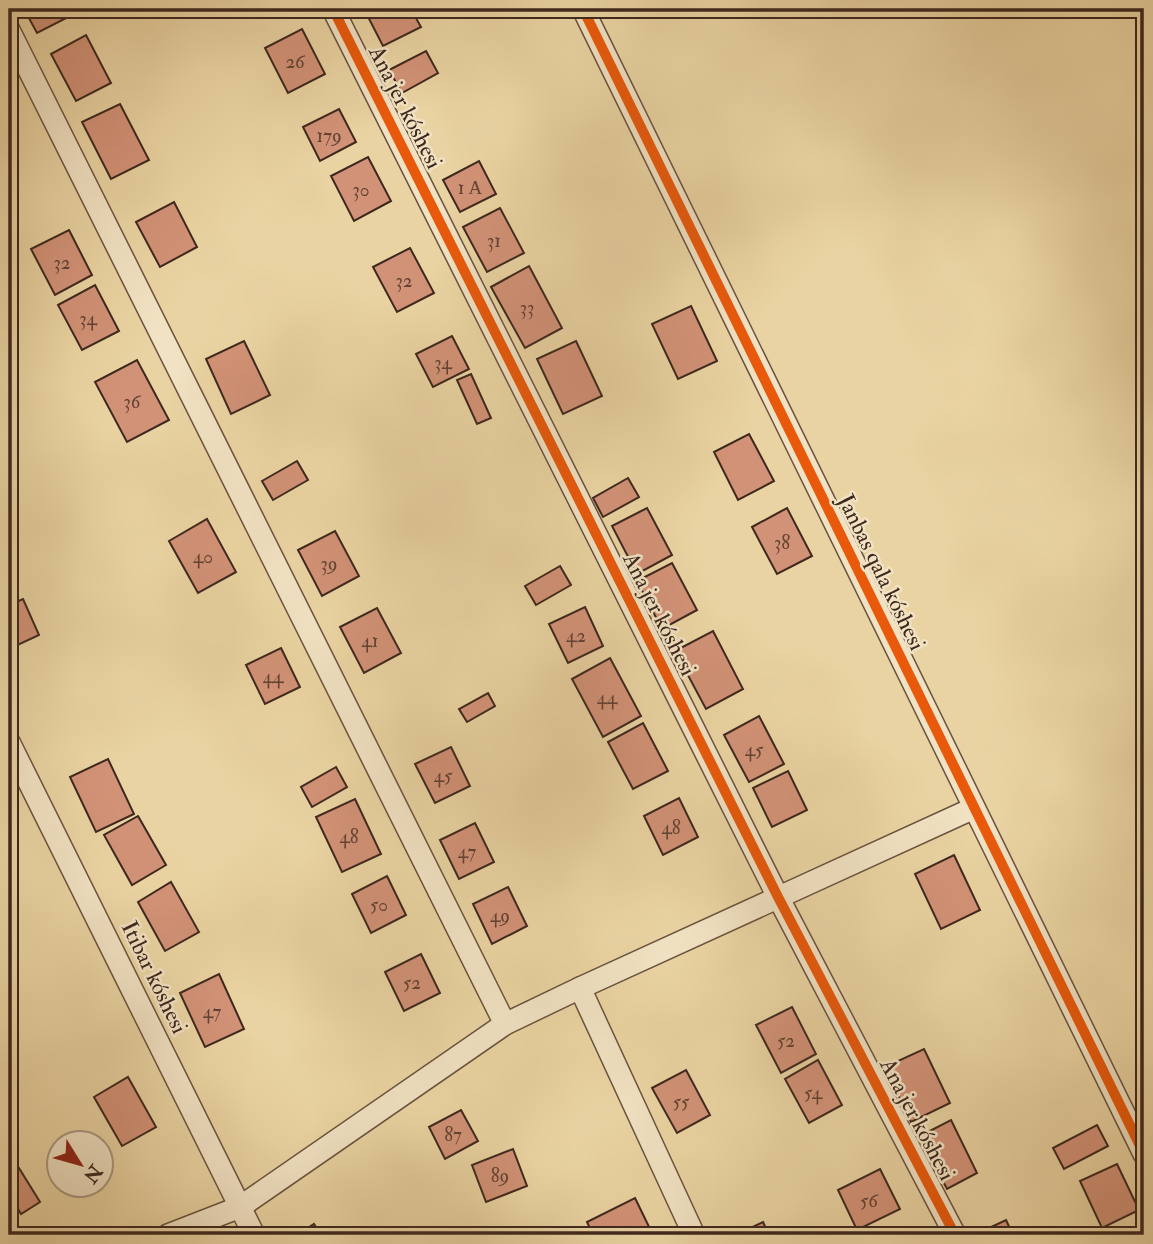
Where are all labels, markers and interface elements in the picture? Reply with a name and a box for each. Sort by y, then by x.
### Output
street label: Ana jer kóshesi [362,40,449,174]
house number: 26 [285,50,306,74]
house number: 179 [316,124,342,148]
house number: 1 А [458,176,483,200]
house number: 30 [352,178,370,202]
house number: 31 [487,229,501,253]
house number: 32 [54,251,70,275]
house number: 32 [396,269,412,293]
house number: 33 [520,296,534,320]
house number: 34 [79,307,97,331]
house number: 34 [434,351,452,375]
house number: 36 [124,390,142,414]
street label: Janbas qala kóshesi [831,488,932,655]
house number: 38 [774,531,790,555]
house number: 40 [193,545,213,569]
street label: Ana jer kóshesi [616,547,703,681]
house number: 39 [320,552,338,576]
house number: 42 [566,624,586,648]
house number: 41 [361,629,379,653]
house number: 44 [263,665,284,689]
house number: 44 [597,686,618,710]
house number: 45 [745,738,764,762]
house number: 45 [434,764,453,788]
house number: 48 [661,816,681,840]
house number: 48 [339,825,359,849]
house number: 47 [458,840,477,864]
house number: 50 [370,893,388,917]
house number: 49 [490,904,510,928]
street label: Itibar kóshesi [115,916,194,1038]
house number: 52 [403,971,421,995]
house number: 47 [203,1000,222,1024]
house number: 52 [777,1029,795,1053]
street label: Ana jer kóshesi [873,1052,962,1185]
house number: 54 [804,1081,823,1105]
house number: 55 [673,1090,690,1114]
house number: 87 [444,1123,462,1147]
north arrow [46,1128,116,1198]
text: N [77,1159,108,1188]
house number: 89 [491,1164,509,1188]
house number: 56 [860,1189,879,1213]

